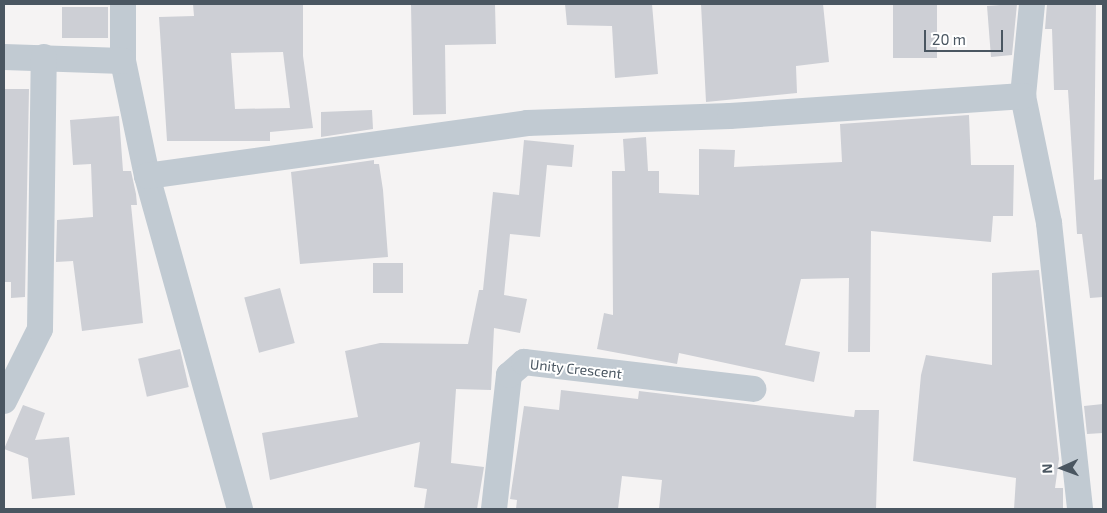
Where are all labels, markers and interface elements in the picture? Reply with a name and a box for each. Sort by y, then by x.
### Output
scale bar [927,20,1006,52]
text: 20 m [932,30,966,48]
street label: Unity Crescent [529,356,623,382]
north arrow [1037,443,1087,493]
text: N [1038,463,1055,474]

